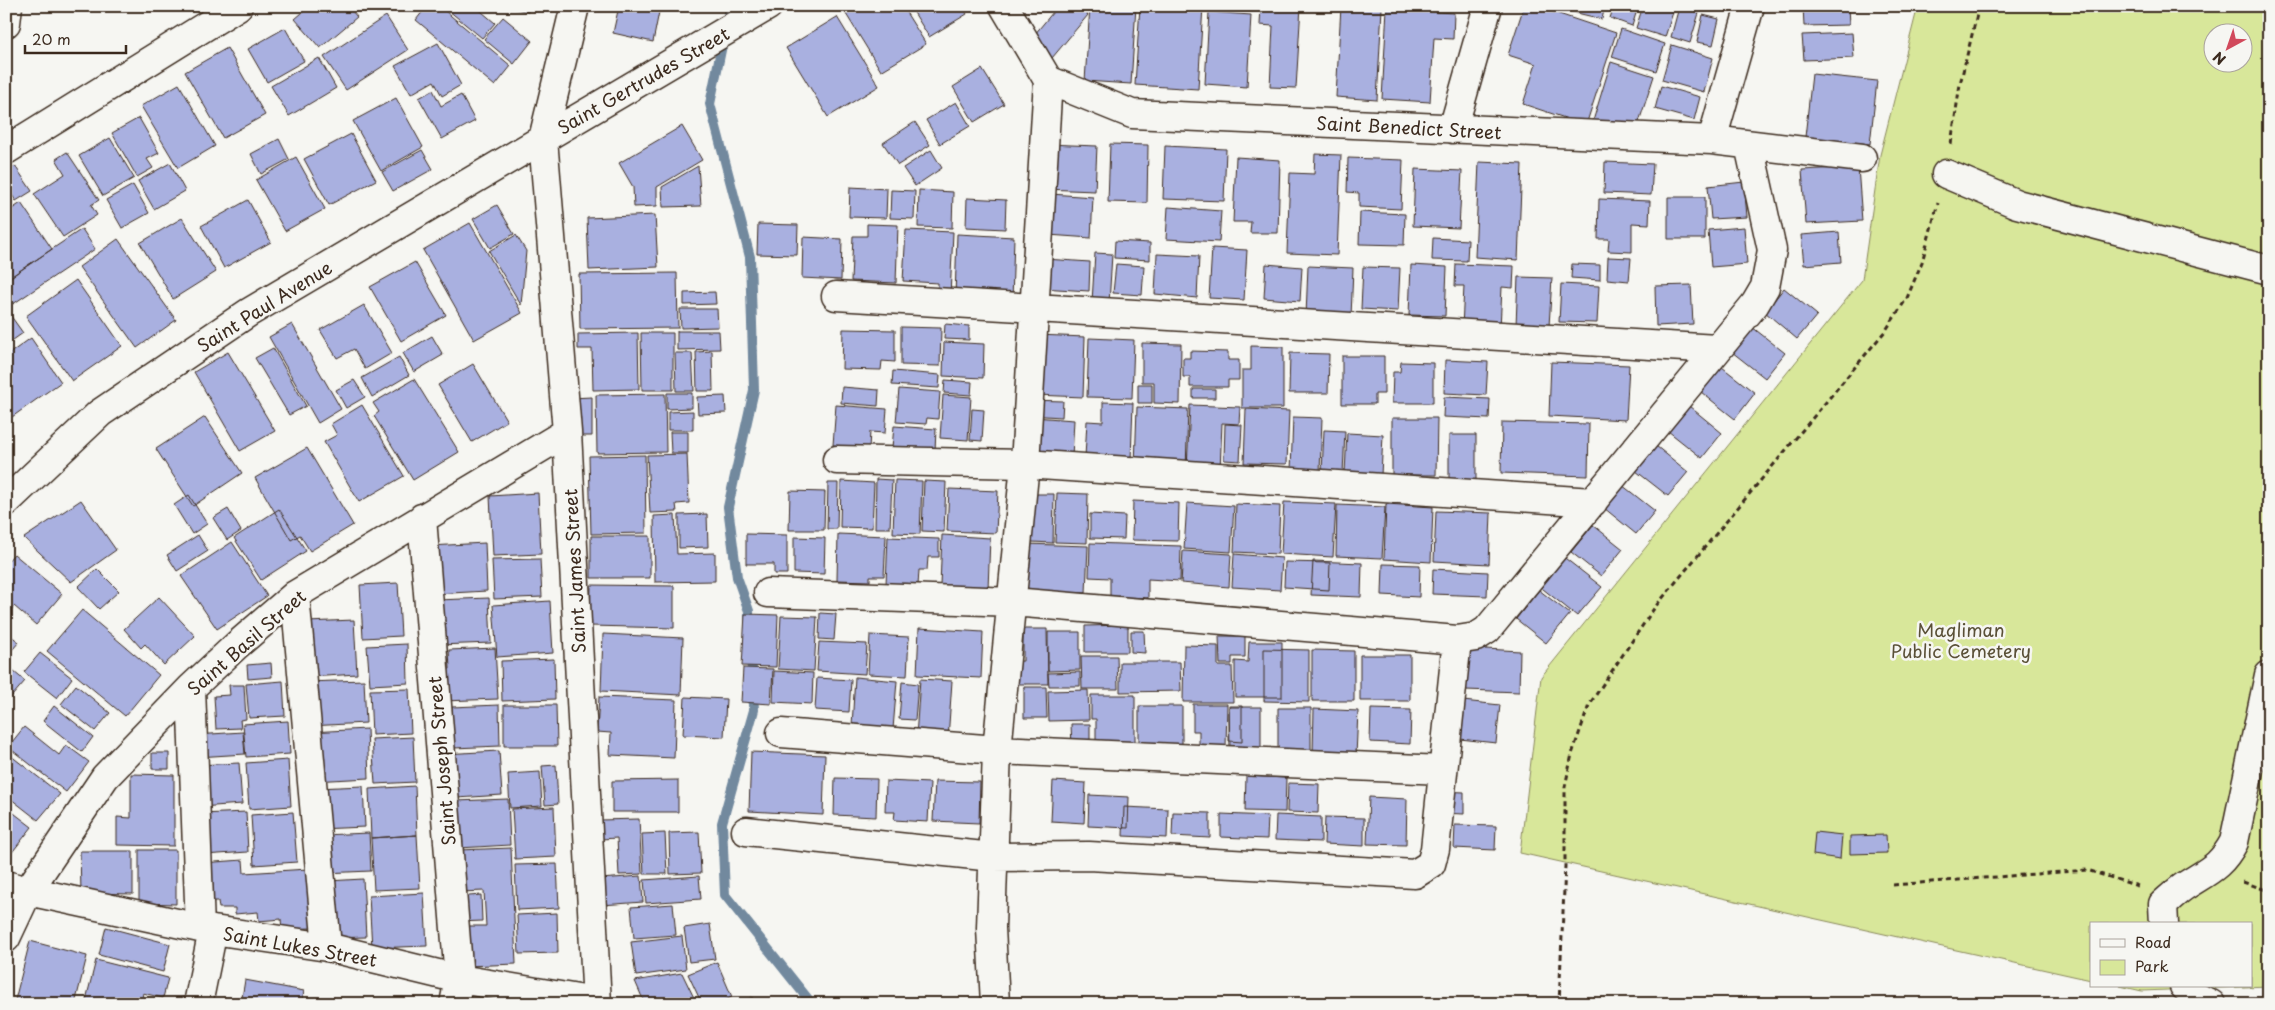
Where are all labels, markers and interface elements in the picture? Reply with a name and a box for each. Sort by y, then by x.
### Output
street label: Saint Gertrudes Street [552,20,734,140]
scale bar [25,22,126,54]
north arrow [2202,22,2252,72]
text: 20 m [32,27,71,50]
text: N [2208,47,2230,70]
street label: Saint Benedict Street [1316,109,1502,145]
street label: Saint Paul Avenue [191,253,337,358]
street label: Saint James Street [556,488,592,654]
street label: Saint Basil Street [181,583,312,701]
park label: Magliman Public Cemetery [1891,616,2031,664]
street label: Saint Joseph Street [420,675,462,847]
street label: Saint Lukes Street [221,919,379,973]
legend [2090,922,2252,988]
text: Road [2135,930,2171,953]
text: Park [2135,954,2169,977]

